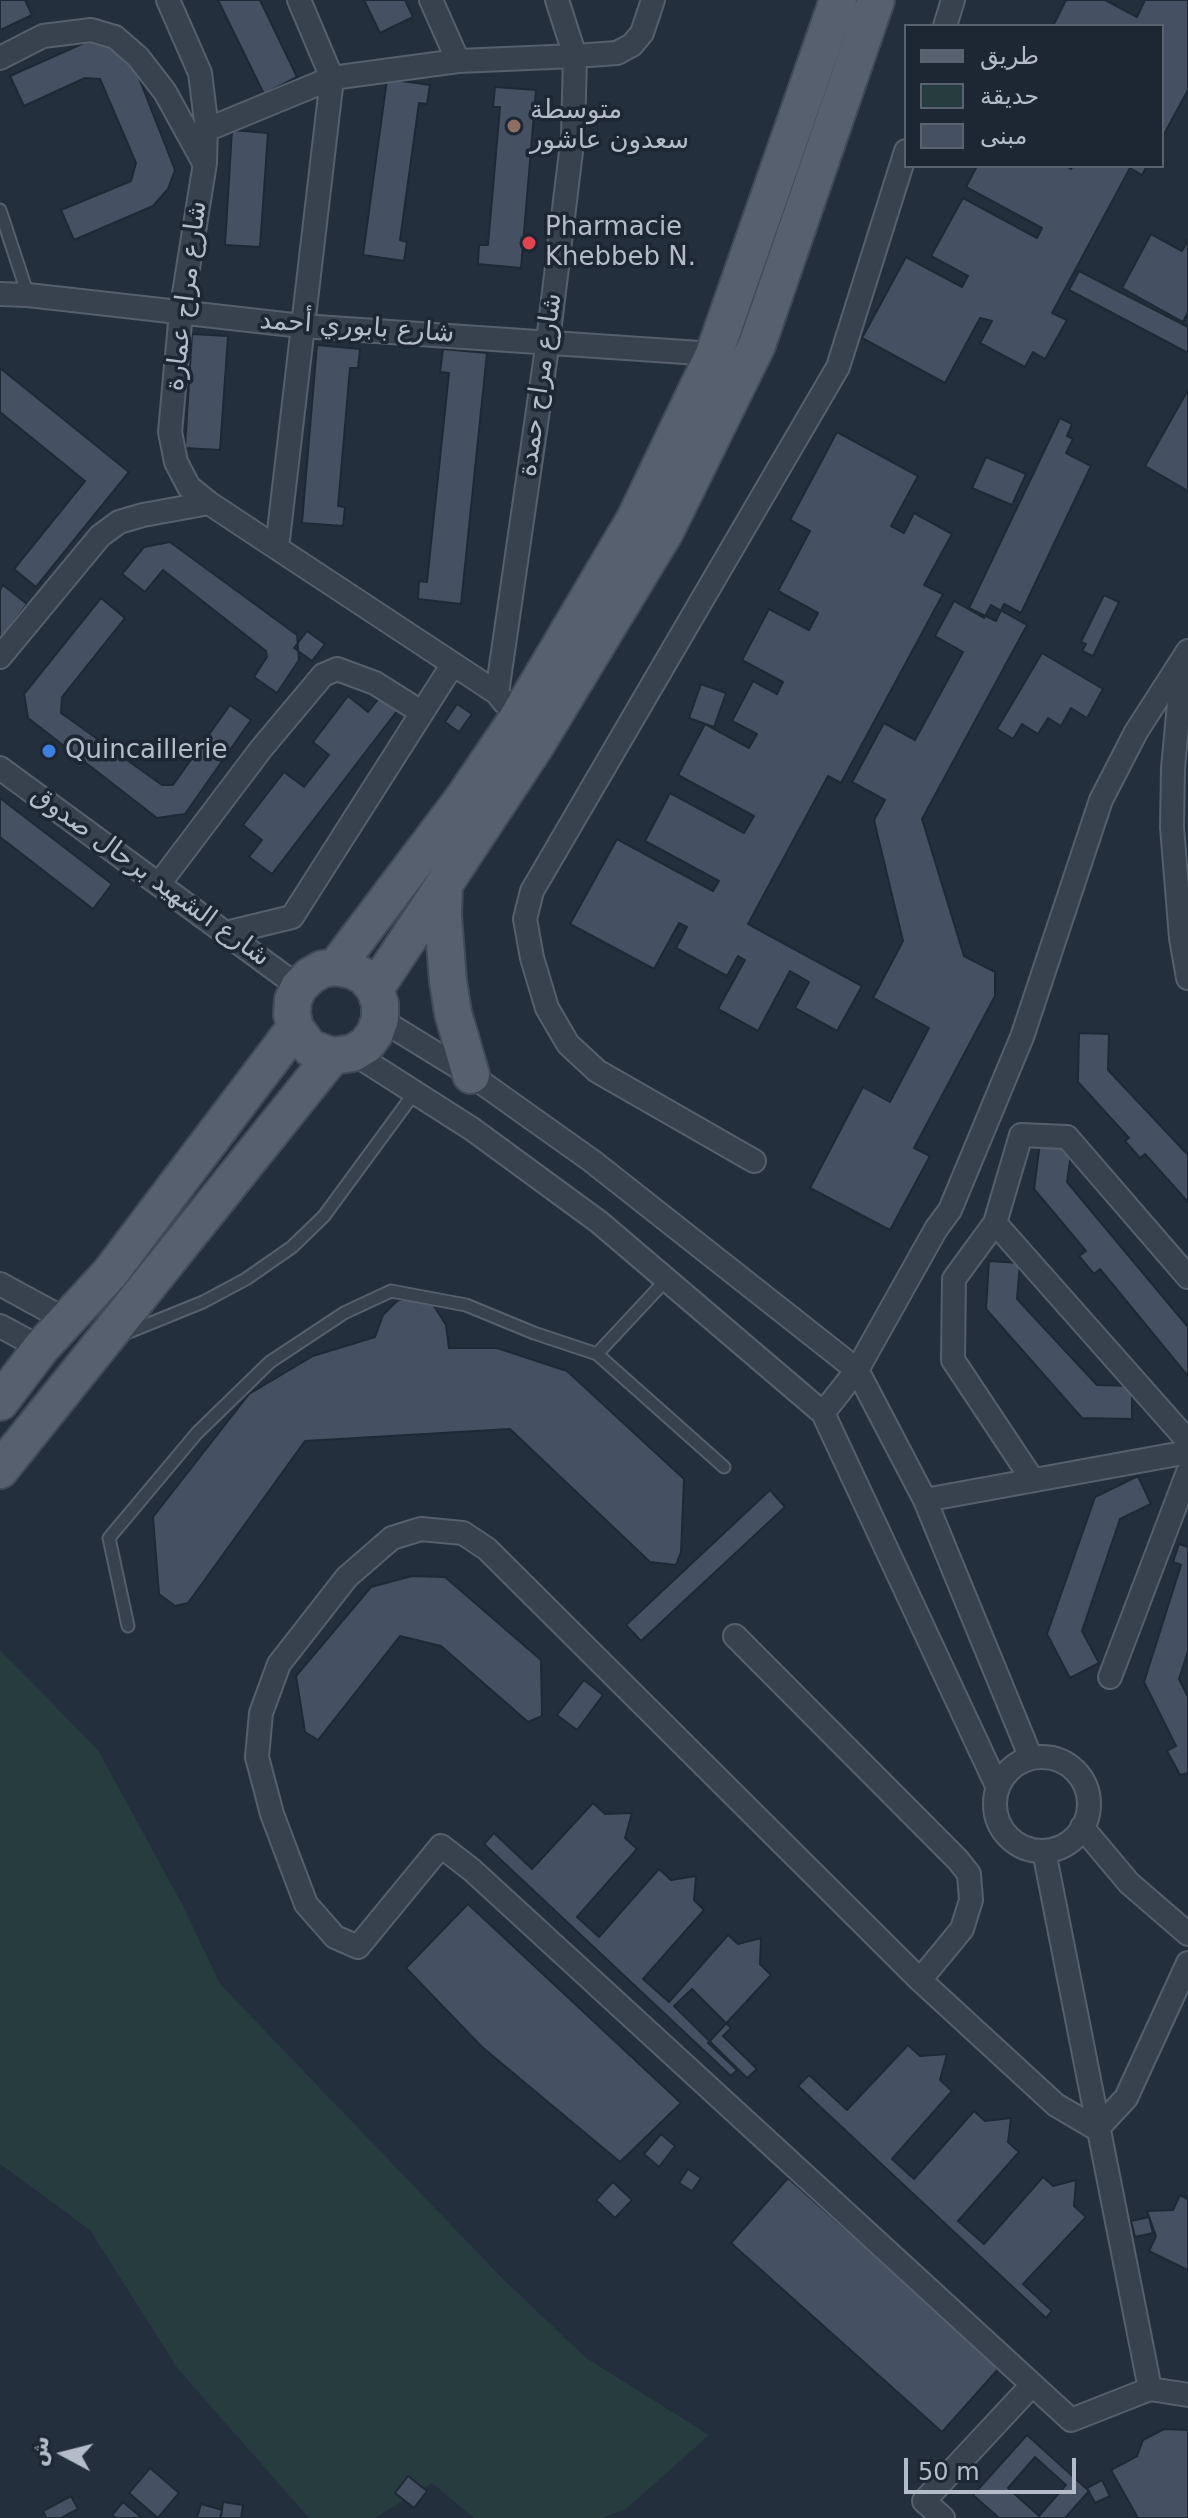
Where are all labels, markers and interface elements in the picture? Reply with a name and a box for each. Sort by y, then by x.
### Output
legend [904,24,1164,168]
text: طريق [980,42,1039,70]
text: حديقة [980,82,1039,110]
place label: متوسطة سعدون عاشور [530,95,689,156]
marker: متوسطة سعدون عاشور [505,117,523,135]
text: مبنى [980,122,1027,150]
street label: شارع مراح عمارة [160,199,214,393]
place label: Pharmacie Khebbeb N. [545,212,696,274]
marker: Pharmacie Khebbeb N. [520,234,538,252]
street label: شارع مراح حمدة [513,291,569,479]
street label: شارع بابوري أحمد [259,306,455,350]
place label: Quincaillerie [65,735,227,767]
marker: Quincaillerie [40,742,58,760]
street label: شارع الشهيد برحال صدوق [25,780,275,974]
north arrow [24,2414,104,2494]
text: ش [25,2434,54,2468]
scale bar [908,2442,1080,2492]
text: 50 m [918,2458,980,2486]

